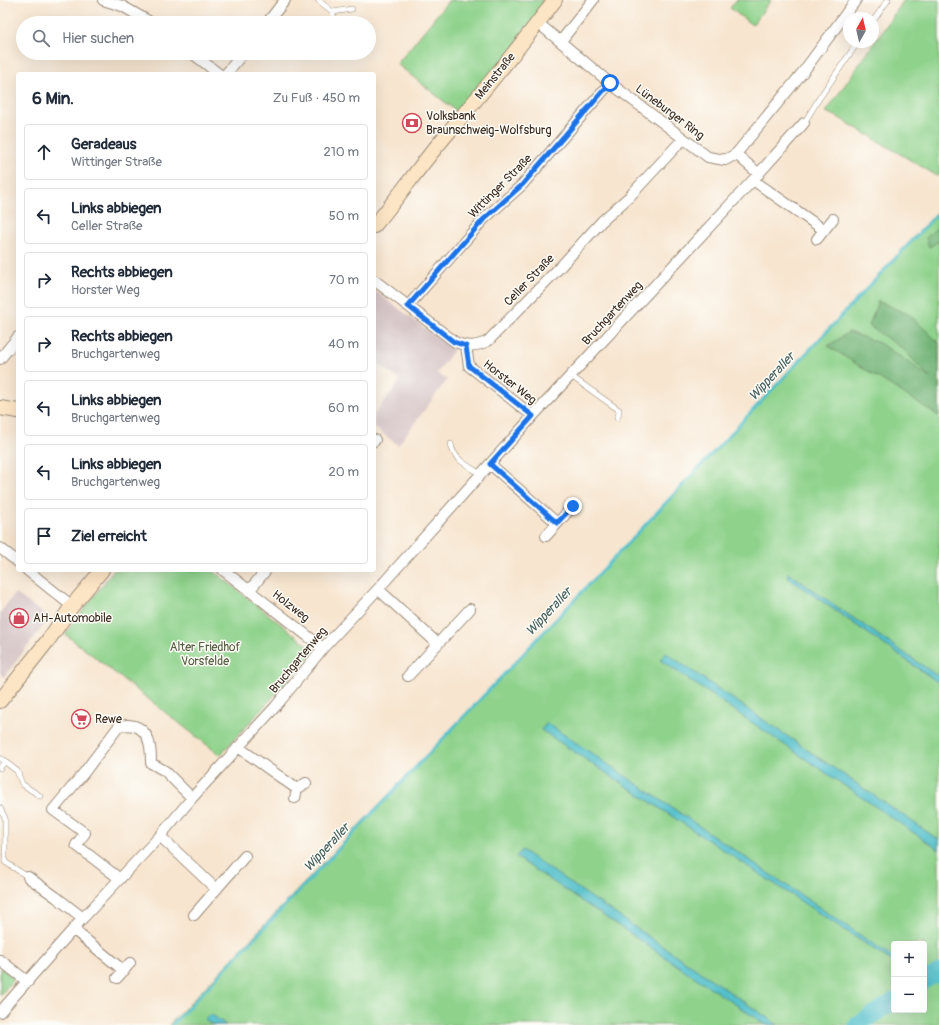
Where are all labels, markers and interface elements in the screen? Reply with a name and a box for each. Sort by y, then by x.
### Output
north arrow [843,12,879,48]
search box [16,16,376,60]
icon: search [30,27,52,49]
text: Hier suchen [62,29,134,48]
street label: Meinstraße [472,50,519,103]
route start [601,74,619,92]
street label: Lüneburger Ring [632,82,707,143]
text: 6 Min. [32,88,74,109]
text: Zu Fuß · 450 m [273,90,360,106]
place label: Volksbank Braunschweig-Wolfsburg [426,109,551,138]
bank icon: Volksbank Braunschweig-Wolfsburg [401,112,423,134]
text: Geradeaus [71,135,137,154]
icon: ahead [33,141,55,163]
text: 210 m [323,144,359,160]
street label: Wittinger Straße [465,151,535,221]
text: Wittinger Straße [71,154,162,170]
text: Links abbiegen [71,199,162,218]
icon: left [33,205,55,227]
text: 50 m [329,208,359,224]
text: Celler Straße [71,218,143,234]
street label: Celler Straße [501,251,558,309]
text: Rechts abbiegen [71,263,173,282]
icon: right [33,269,55,291]
text: 70 m [329,272,359,288]
street label: Bruchgartenweg [579,278,646,348]
text: Horster Weg [71,282,140,298]
text: Rechts abbiegen [71,327,173,346]
icon: right [33,333,55,355]
text: 40 m [328,336,359,352]
text: Bruchgartenweg [71,346,160,362]
water label: Wipperaller [745,348,800,404]
street label: Horster Weg [480,357,539,408]
text: Links abbiegen [71,391,162,410]
icon: left [33,397,55,419]
text: 60 m [328,400,359,416]
text: Bruchgartenweg [71,410,160,426]
text: Links abbiegen [71,455,162,474]
icon: left [33,461,55,483]
text: 20 m [328,464,359,480]
text: Bruchgartenweg [71,474,160,490]
route end [564,497,582,515]
icon: arrive [33,525,55,547]
text: Ziel erreicht [71,527,147,546]
water label: Wipperaller [522,583,577,639]
street label: Holzweg [269,587,312,626]
shop icon: AH-Automobile [8,607,30,629]
place label: AH-Automobile [33,611,112,626]
street label: Bruchgartenweg [266,624,331,697]
park label: Alter Friedhof Vorsfelde [170,640,240,669]
supermarket icon: Rewe [70,708,92,730]
place label: Rewe [95,712,122,727]
water label: Wipperaller [300,819,355,875]
map controls [891,941,927,1013]
button: + [891,941,927,977]
button: − [891,977,927,1013]

